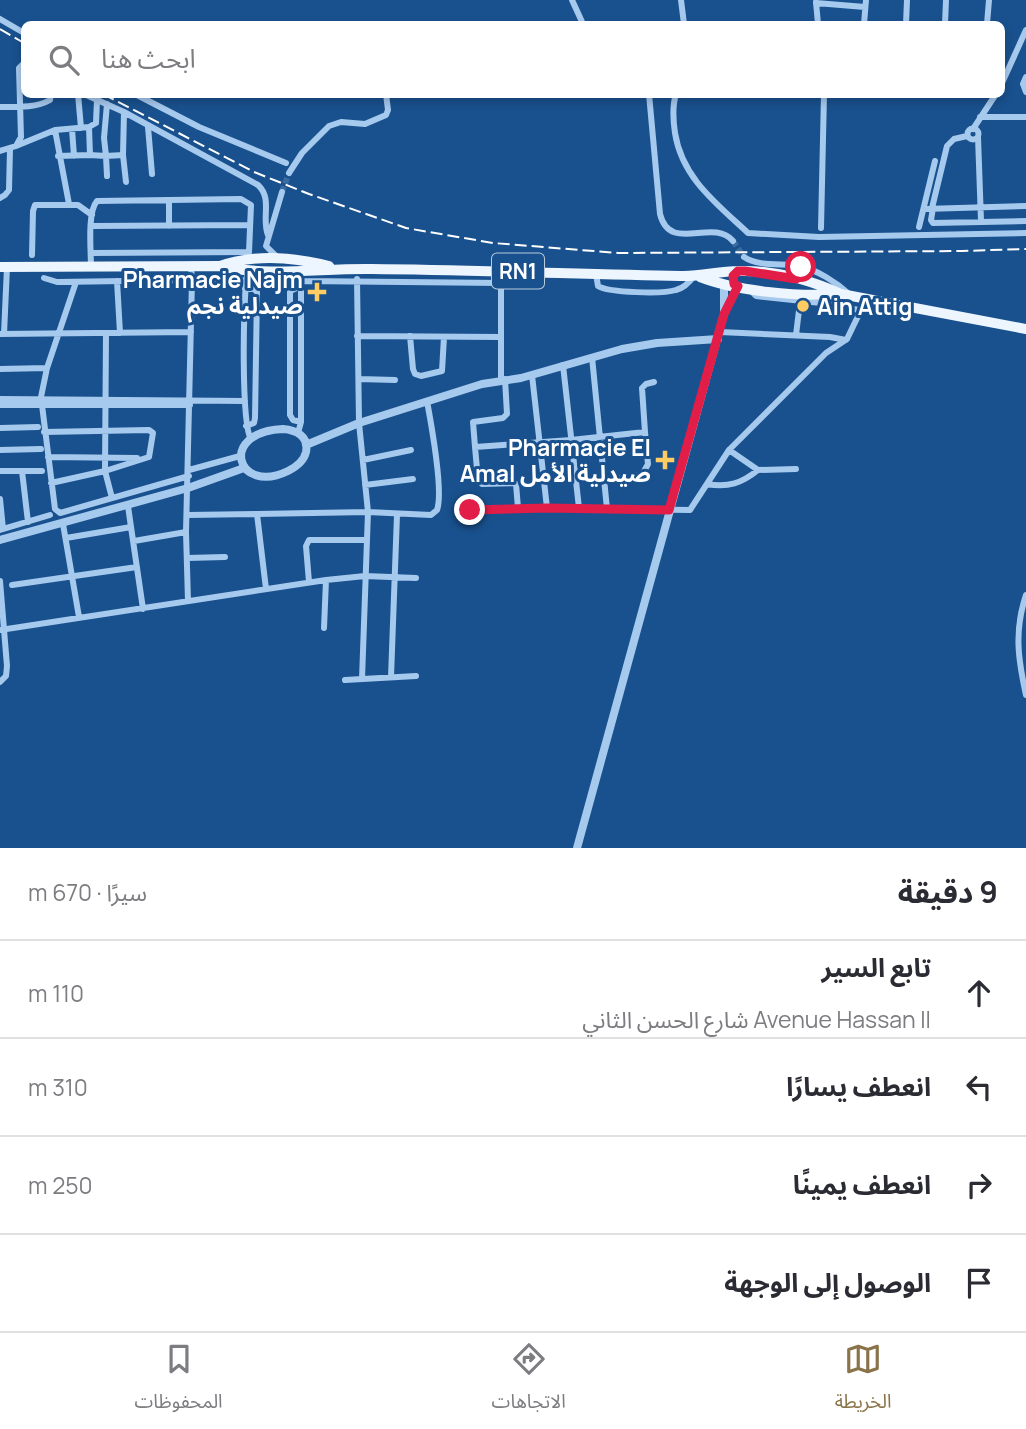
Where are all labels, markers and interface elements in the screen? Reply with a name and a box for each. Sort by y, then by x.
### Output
search box [21,21,1005,98]
text: ابحث هنا [101,40,196,76]
icon: search [45,41,83,79]
route start [785,251,816,282]
road number: RN1 [492,254,544,288]
place label: Pharmacie Najm صيدلية نجم [123,263,303,323]
marker: Pharmacie Najm صيدلية نجم [309,284,325,300]
place label: Ain Attig [817,290,912,322]
marker: Ain Attig [795,298,811,314]
place label: Pharmacie El Amal صيدلية الأمل [460,431,651,489]
marker: Pharmacie El Amal صيدلية الأمل [657,452,673,468]
route end [454,494,485,525]
text: 9 دقيقة [898,871,998,912]
text: سيرًا · 670 m [28,876,147,908]
text: تابع السير [821,949,931,985]
icon: ahead [960,974,998,1012]
text: 110 m [28,977,84,1009]
text: Avenue Hassan II شارع الحسن الثاني [582,1003,931,1035]
text: انعطف يسارًا [786,1068,931,1104]
icon: left [960,1068,998,1106]
text: 310 m [28,1071,88,1103]
text: انعطف يمينًا [793,1166,931,1202]
icon: right [960,1166,998,1204]
text: 250 m [28,1169,93,1201]
text: الوصول إلى الوجهة [724,1264,931,1300]
icon: arrive [960,1264,998,1302]
tab: المحفوظات [134,1340,223,1422]
tab: الاتجاهات [492,1340,566,1422]
tab: الخريطة [835,1340,892,1422]

